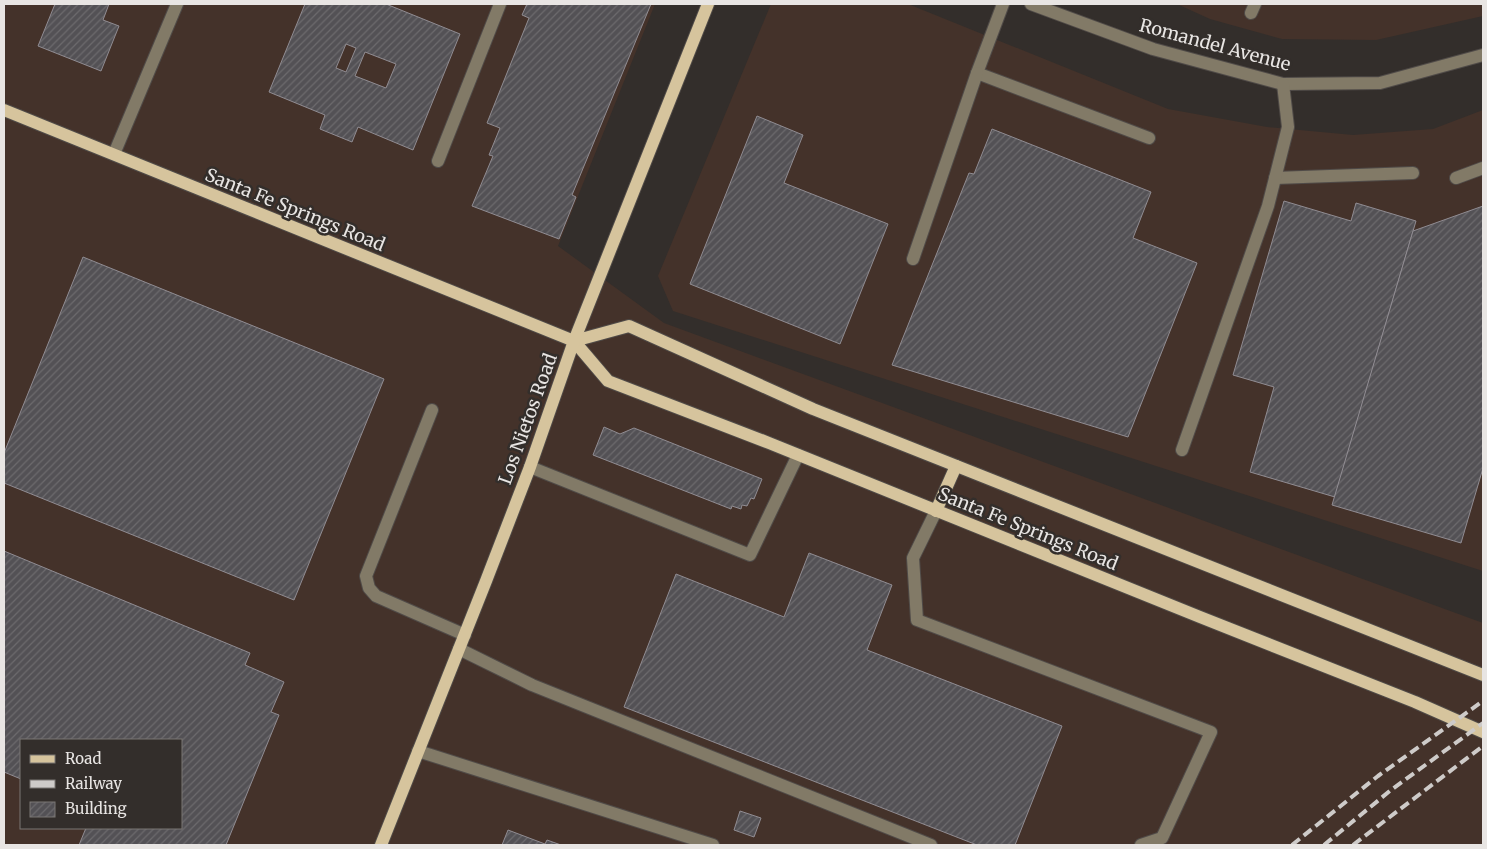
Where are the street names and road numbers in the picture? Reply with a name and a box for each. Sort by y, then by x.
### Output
street label: Romandel Avenue [1137,13,1293,76]
street label: Santa Fe Springs Road [202,163,389,256]
street label: Los Nietos Road [493,350,562,488]
street label: Santa Fe Springs Road [935,482,1122,575]

